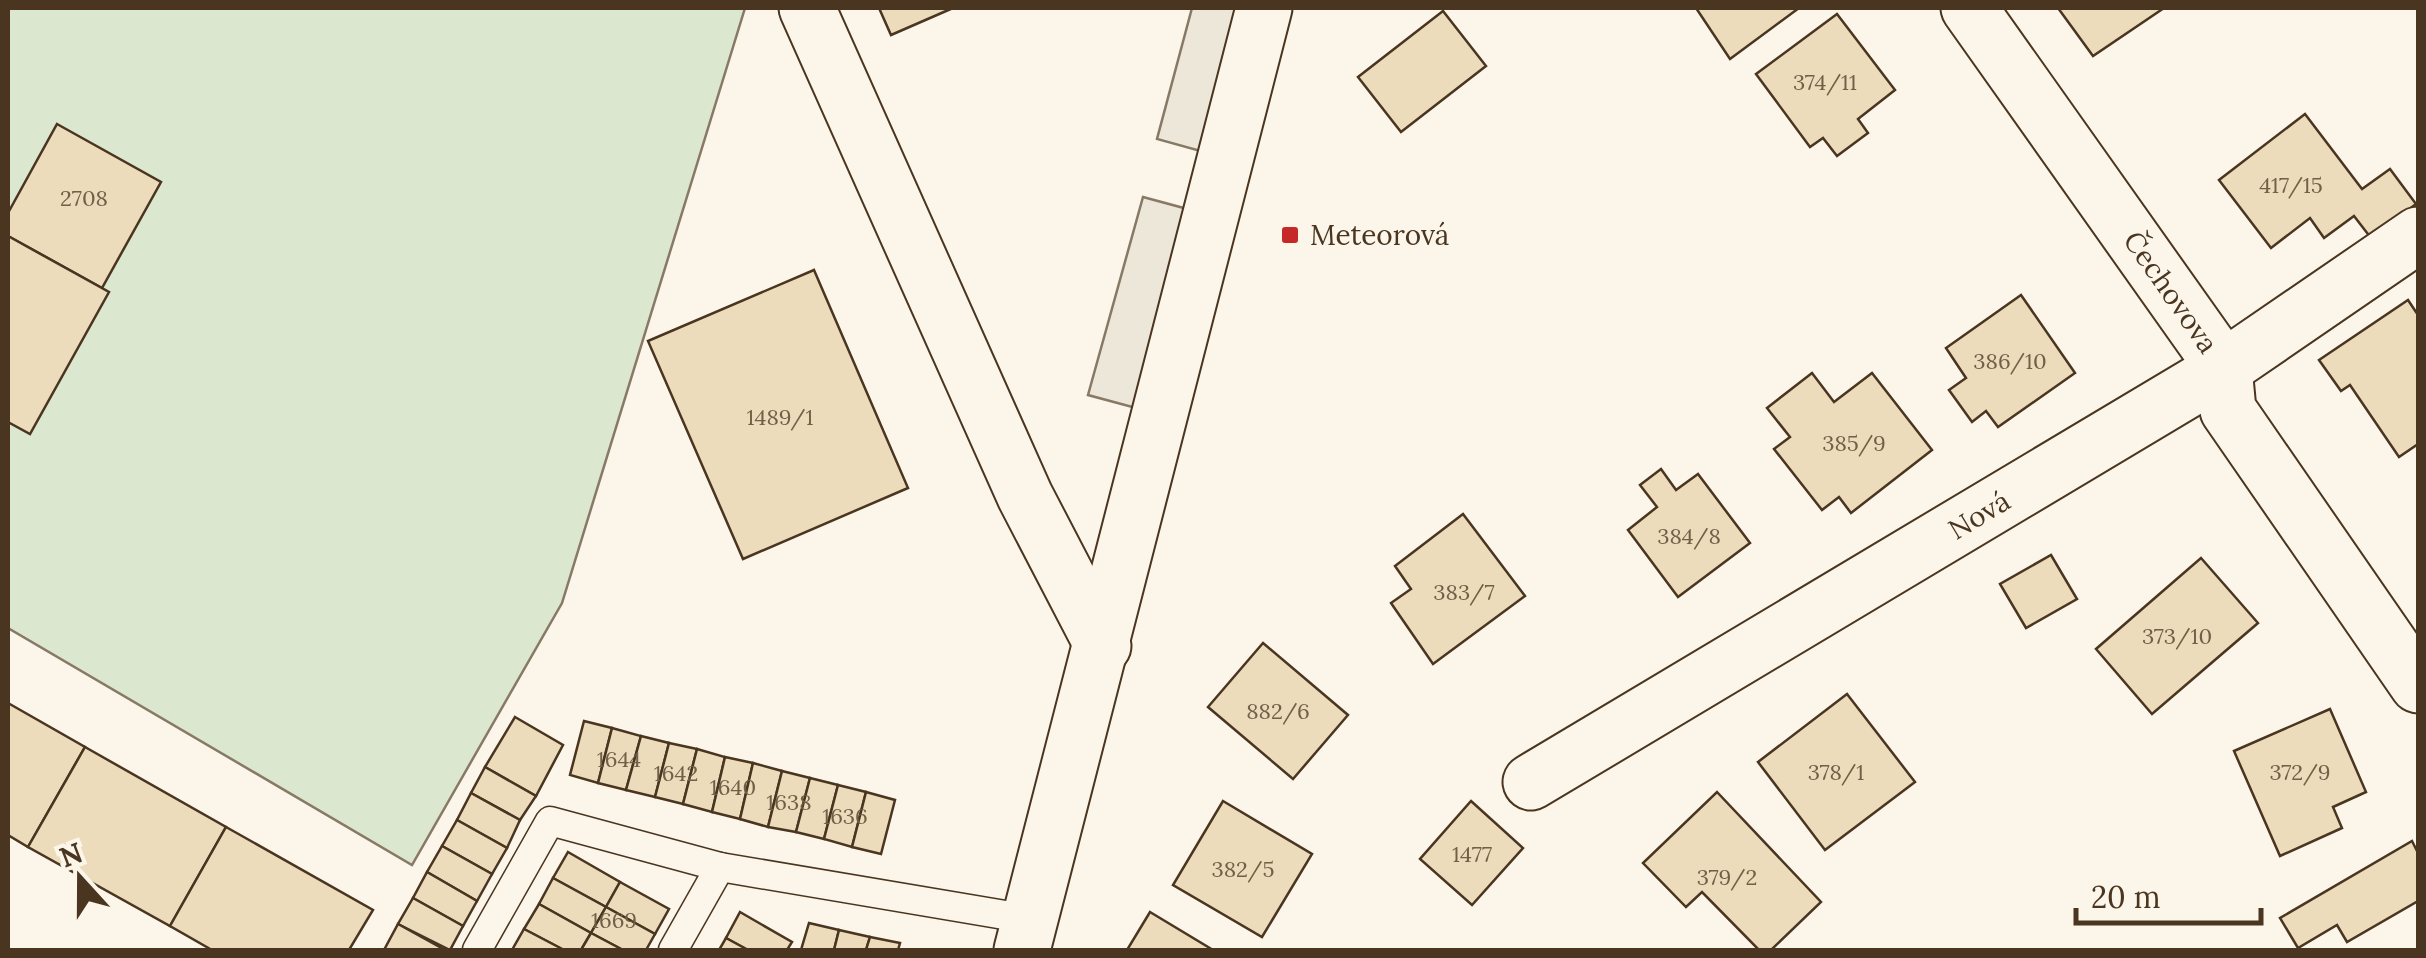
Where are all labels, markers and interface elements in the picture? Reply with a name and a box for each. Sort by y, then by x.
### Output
house number: 374/11 [1793,68,1857,96]
house number: 417/15 [2259,171,2323,199]
house number: 2708 [60,184,108,212]
place label: Meteorová [1310,217,1449,253]
marker: Meteorová [1279,224,1301,246]
street label: Čechovova [2116,224,2226,360]
house number: 386/10 [1973,347,2047,375]
house number: 1489/1 [747,403,813,431]
house number: 385/9 [1822,429,1886,457]
street label: Nová [1942,483,2016,547]
house number: 384/8 [1657,522,1721,550]
house number: 383/7 [1433,578,1495,606]
house number: 373/10 [2142,622,2212,650]
house number: 882/6 [1246,697,1310,725]
house number: 1644 [597,745,641,773]
house number: 378/1 [1808,758,1864,786]
house number: 372/9 [2269,758,2331,786]
house number: 1642 [654,759,698,787]
house number: 1640 [710,773,756,801]
house number: 1638 [766,788,812,816]
house number: 1636 [822,802,868,830]
north arrow [30,828,130,928]
text: N [54,834,88,875]
house number: 1477 [1452,840,1492,868]
house number: 382/5 [1211,855,1275,883]
house number: 379/2 [1697,863,1757,891]
scale bar [2076,863,2261,925]
text: 20 m [2091,878,2160,916]
house number: 1669 [591,906,637,934]

